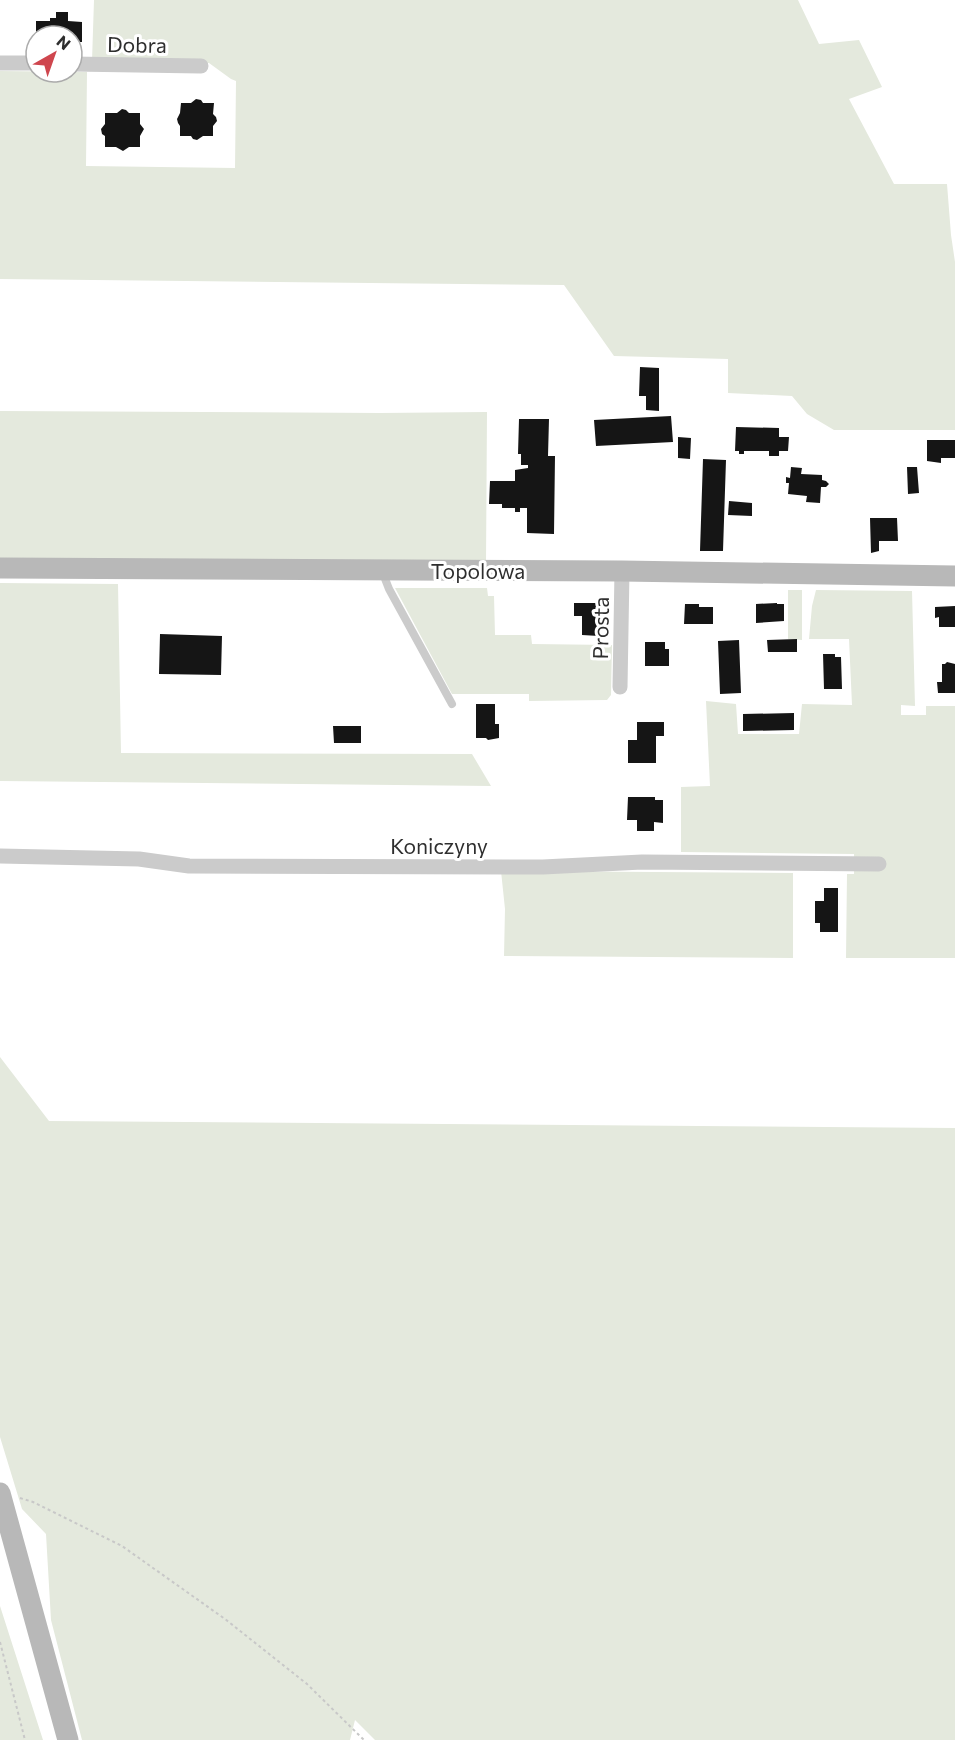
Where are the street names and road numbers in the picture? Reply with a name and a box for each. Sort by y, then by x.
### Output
street label: Dobra [107,31,167,57]
street label: Topolowa [431,558,525,583]
street label: Prosta [587,596,613,660]
street label: Koniczyny [390,833,488,858]

